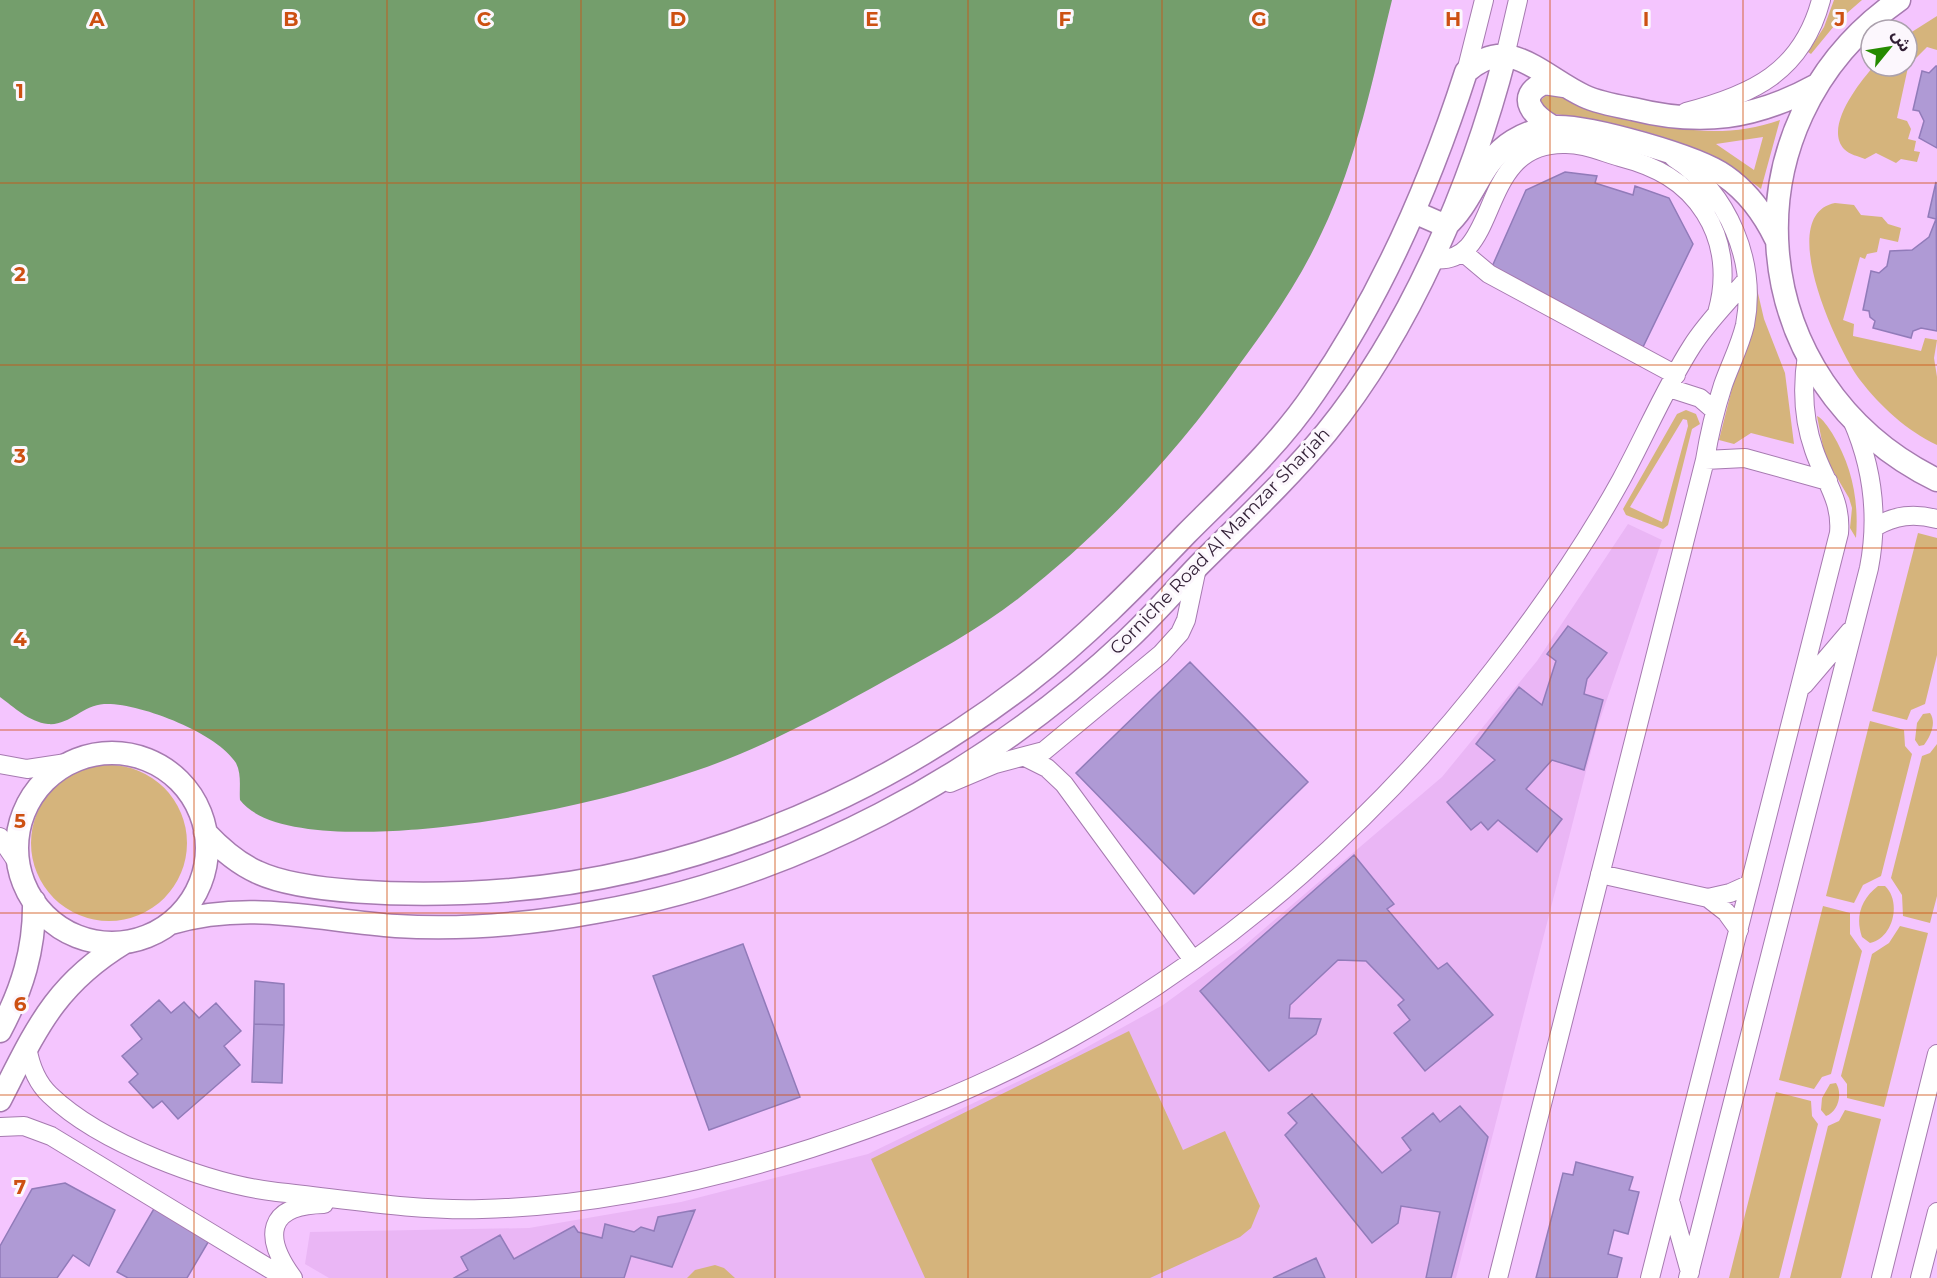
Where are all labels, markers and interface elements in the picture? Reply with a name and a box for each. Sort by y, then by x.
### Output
text: A [88,7,105,31]
text: B [283,7,299,31]
text: C [477,7,492,31]
text: D [670,7,686,31]
text: E [865,7,879,31]
text: F [1059,7,1072,31]
text: G [1251,7,1267,31]
text: H [1445,7,1461,31]
text: I [1643,7,1649,31]
text: J [1834,7,1845,31]
north arrow [1859,18,1919,78]
text: ش [1888,27,1915,55]
text: 1 [16,79,24,103]
text: 2 [14,262,26,286]
street label: Corniche Road Al Mamzar Sharjah [1105,423,1335,659]
text: 3 [13,444,26,468]
text: 4 [13,627,27,651]
text: 5 [14,809,26,833]
text: 6 [14,992,27,1016]
text: 7 [14,1175,26,1199]

